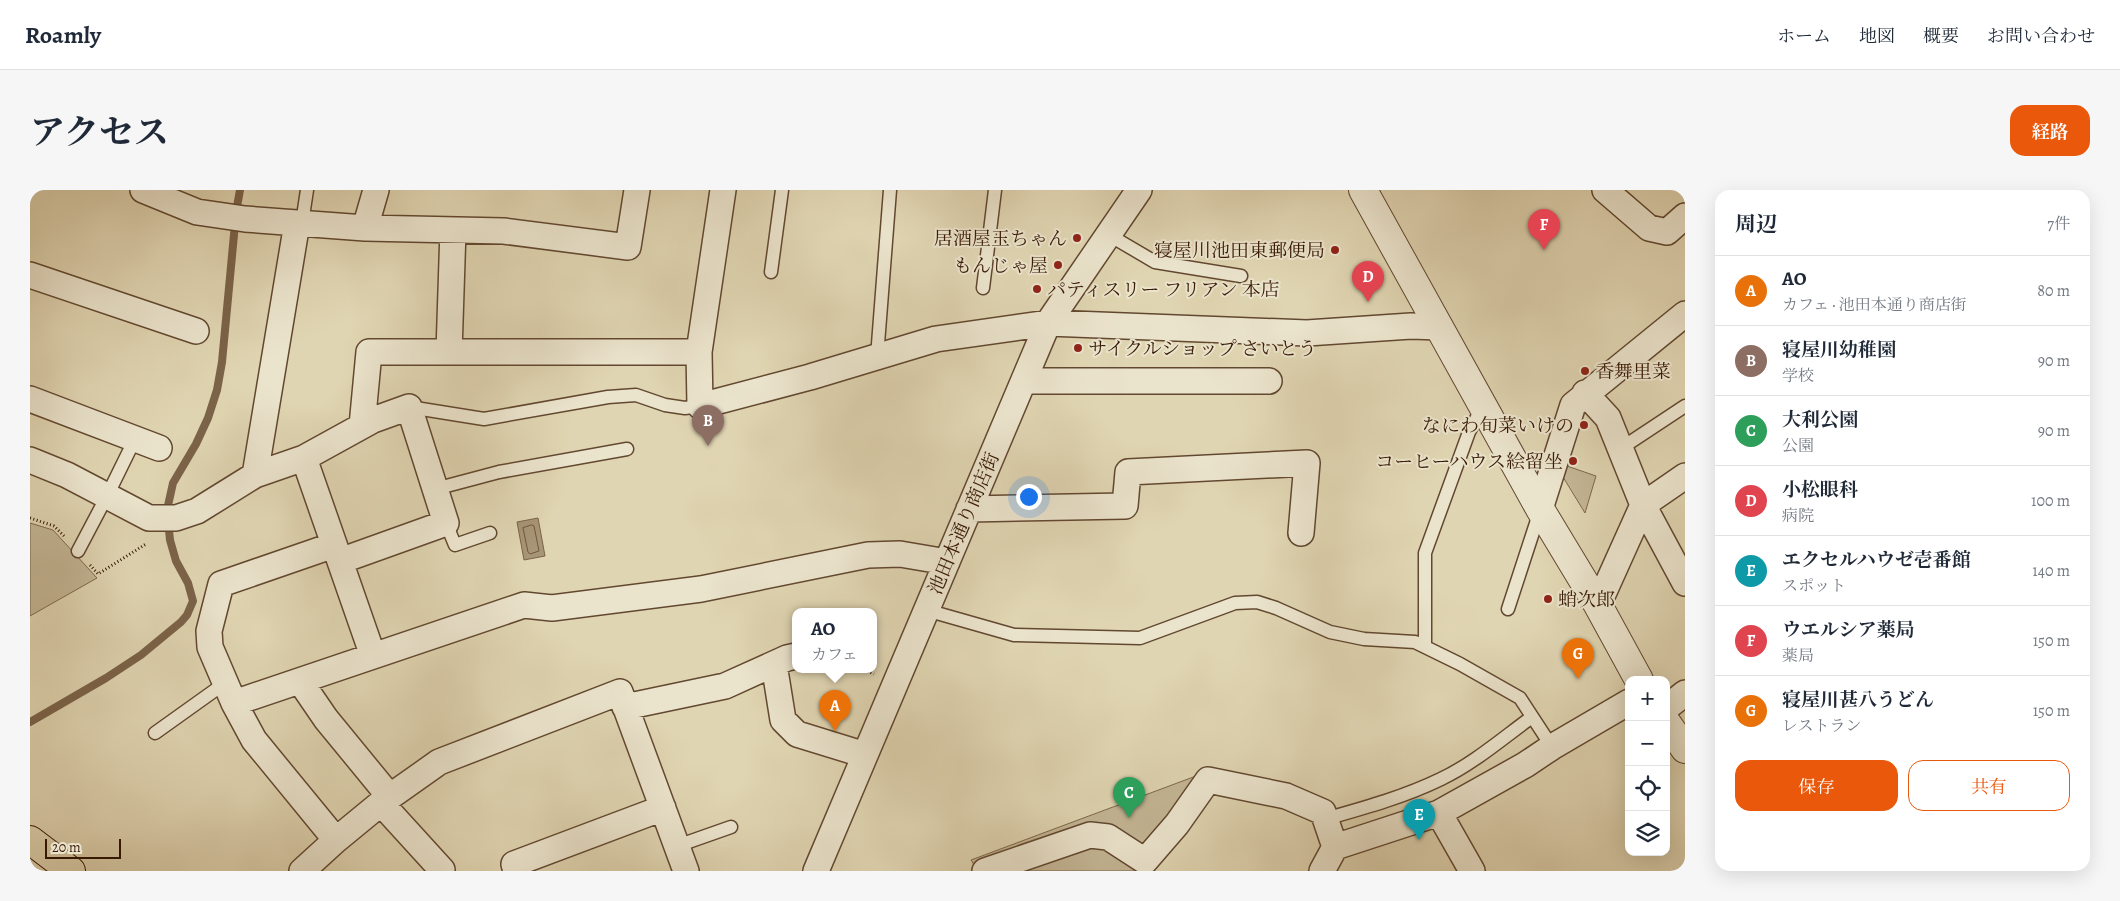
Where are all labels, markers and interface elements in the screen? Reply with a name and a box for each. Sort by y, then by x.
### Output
text: Roamly [25,19,101,51]
text: ホーム [1777,24,1831,48]
text: 地図 [1859,24,1895,48]
text: 概要 [1923,24,1959,48]
text: お問い合わせ [1987,24,2095,48]
button: 経路 [2010,105,2090,156]
text: アクセス [30,108,169,156]
pin: F [1528,209,1560,250]
text: 周辺 [1735,210,1777,238]
text: 7件 [2047,213,2070,235]
place label: 居酒屋玉ちゃん [934,226,1067,252]
marker: 居酒屋玉ちゃん [1071,232,1083,244]
place label: 寝屋川池田東郵便局 [1154,238,1325,264]
marker: 寝屋川池田東郵便局 [1329,244,1341,256]
place label: もんじゃ屋 [953,253,1048,279]
marker: もんじゃ屋 [1052,259,1064,271]
pin: D [1352,261,1384,302]
text: AO [1782,266,1806,292]
place label: パティスリー フリアン 本店 [1047,277,1280,303]
text: A [1746,280,1756,302]
text: 80 m [2037,280,2070,302]
marker: パティスリー フリアン 本店 [1031,283,1043,295]
text: カフェ · 池田本通り商店街 [1782,294,1967,316]
place label: サイクルショップ さいとう [1088,336,1317,362]
text: 寝屋川幼稚園 [1782,337,1896,363]
marker: サイクルショップ さいとう [1072,342,1084,354]
text: B [1746,350,1756,372]
text: 90 m [2038,350,2070,372]
place label: 香舞里菜 [1595,359,1671,385]
marker: 香舞里菜 [1579,365,1591,377]
text: 学校 [1782,365,1814,387]
pin: B [692,405,724,446]
text: 大利公園 [1782,407,1858,433]
place label: なにわ旬菜いけの [1422,413,1574,439]
marker: なにわ旬菜いけの [1578,419,1590,431]
text: C [1746,420,1756,442]
text: 90 m [2038,420,2070,442]
text: 公園 [1782,435,1814,457]
street label: 池田本通り商店街 [922,448,1006,598]
place label: コーヒーハウス絵留坐 [1375,449,1563,475]
marker: コーヒーハウス絵留坐 [1567,455,1579,467]
text: 小松眼科 [1782,477,1858,503]
your location [1016,484,1042,510]
text: D [1745,490,1757,512]
text: 100 m [2031,490,2070,512]
text: 病院 [1782,505,1814,527]
text: エクセルハウゼ壱番館 [1782,547,1971,573]
text: E [1746,560,1756,582]
text: 140 m [2032,560,2070,582]
text: スポット [1782,575,1846,597]
place label: 蛸次郎 [1558,587,1615,613]
marker: 蛸次郎 [1542,593,1554,605]
popup [792,608,877,673]
text: AO [811,616,835,642]
text: ウエルシア薬局 [1782,617,1915,643]
text: F [1747,630,1755,652]
text: 150 m [2033,630,2070,652]
pin: G [1562,638,1594,679]
text: カフェ [811,644,858,666]
text: 薬局 [1782,645,1814,667]
map controls [1625,676,1670,856]
button: + [1625,676,1670,721]
text: 寝屋川甚八うどん [1782,687,1934,713]
pin: A [819,690,851,731]
text: G [1746,700,1756,722]
text: 150 m [2033,700,2070,722]
text: レストラン [1782,715,1862,737]
button: − [1625,721,1670,766]
button: 保存 [1735,760,1898,811]
button: 共有 [1908,760,2070,811]
button: locate [1625,766,1670,811]
pin: C [1113,777,1145,818]
pin: E [1403,799,1435,840]
button: layers [1625,811,1670,856]
scale bar [45,836,121,859]
text: 20 m [52,838,81,857]

